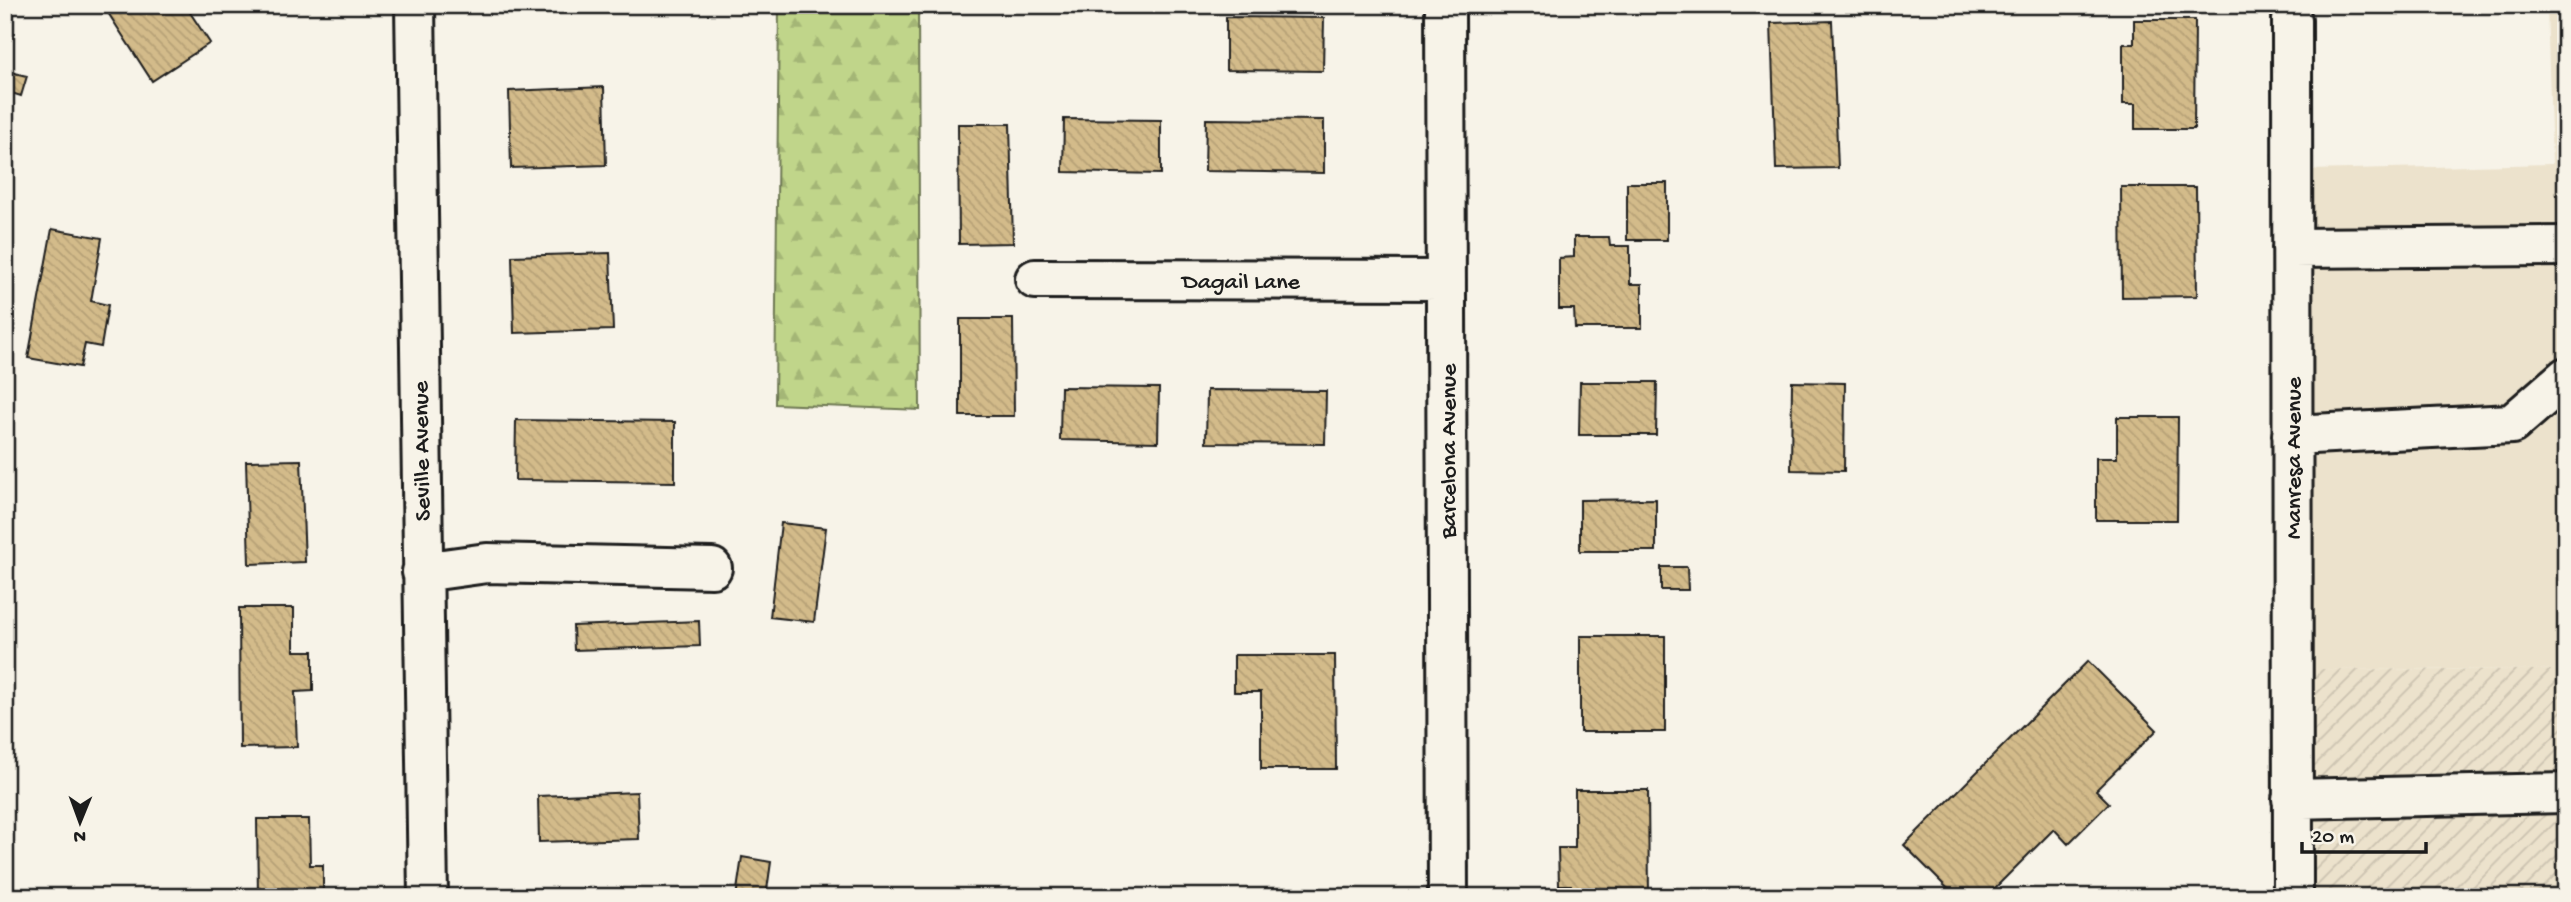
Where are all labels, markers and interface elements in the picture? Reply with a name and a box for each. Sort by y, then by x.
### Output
street label: Dagail Lane [1180,269,1301,298]
street label: Barcelona Avenue [1436,363,1465,539]
street label: Manresa Avenue [2281,376,2310,539]
street label: Seville Avenue [408,380,439,521]
north arrow [46,786,116,856]
scale bar [2302,811,2426,855]
text: N [73,824,86,847]
text: 20 m [2312,826,2354,851]

